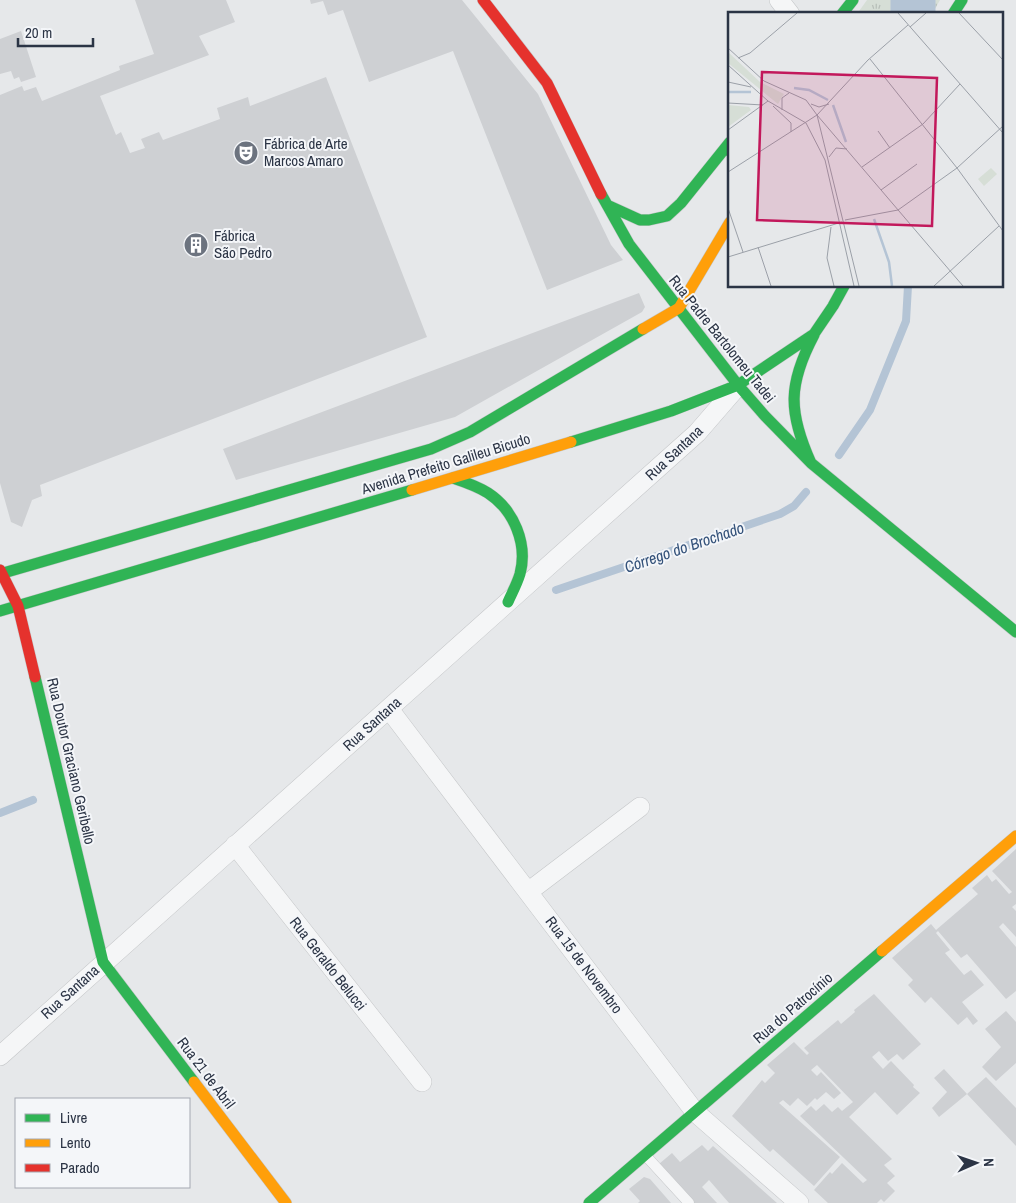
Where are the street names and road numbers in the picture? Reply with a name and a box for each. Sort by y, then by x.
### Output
street label: Rua Padre Bartolomeu Tadei [664,270,780,407]
street label: Rua Santana [640,420,707,485]
street label: Avenida Prefeito Galileu Bicudo [358,428,533,500]
street label: Rua Doutor Graciano Geribello [42,676,101,846]
street label: Rua Santana [338,692,405,755]
street label: Rua 15 de Novembro [541,912,628,1018]
street label: Rua Geraldo Belucci [285,913,372,1015]
street label: Rua Santana [36,960,103,1023]
street label: Rua do Patrocínio [748,967,837,1048]
street label: Rua 21 de Abril [172,1033,240,1113]

